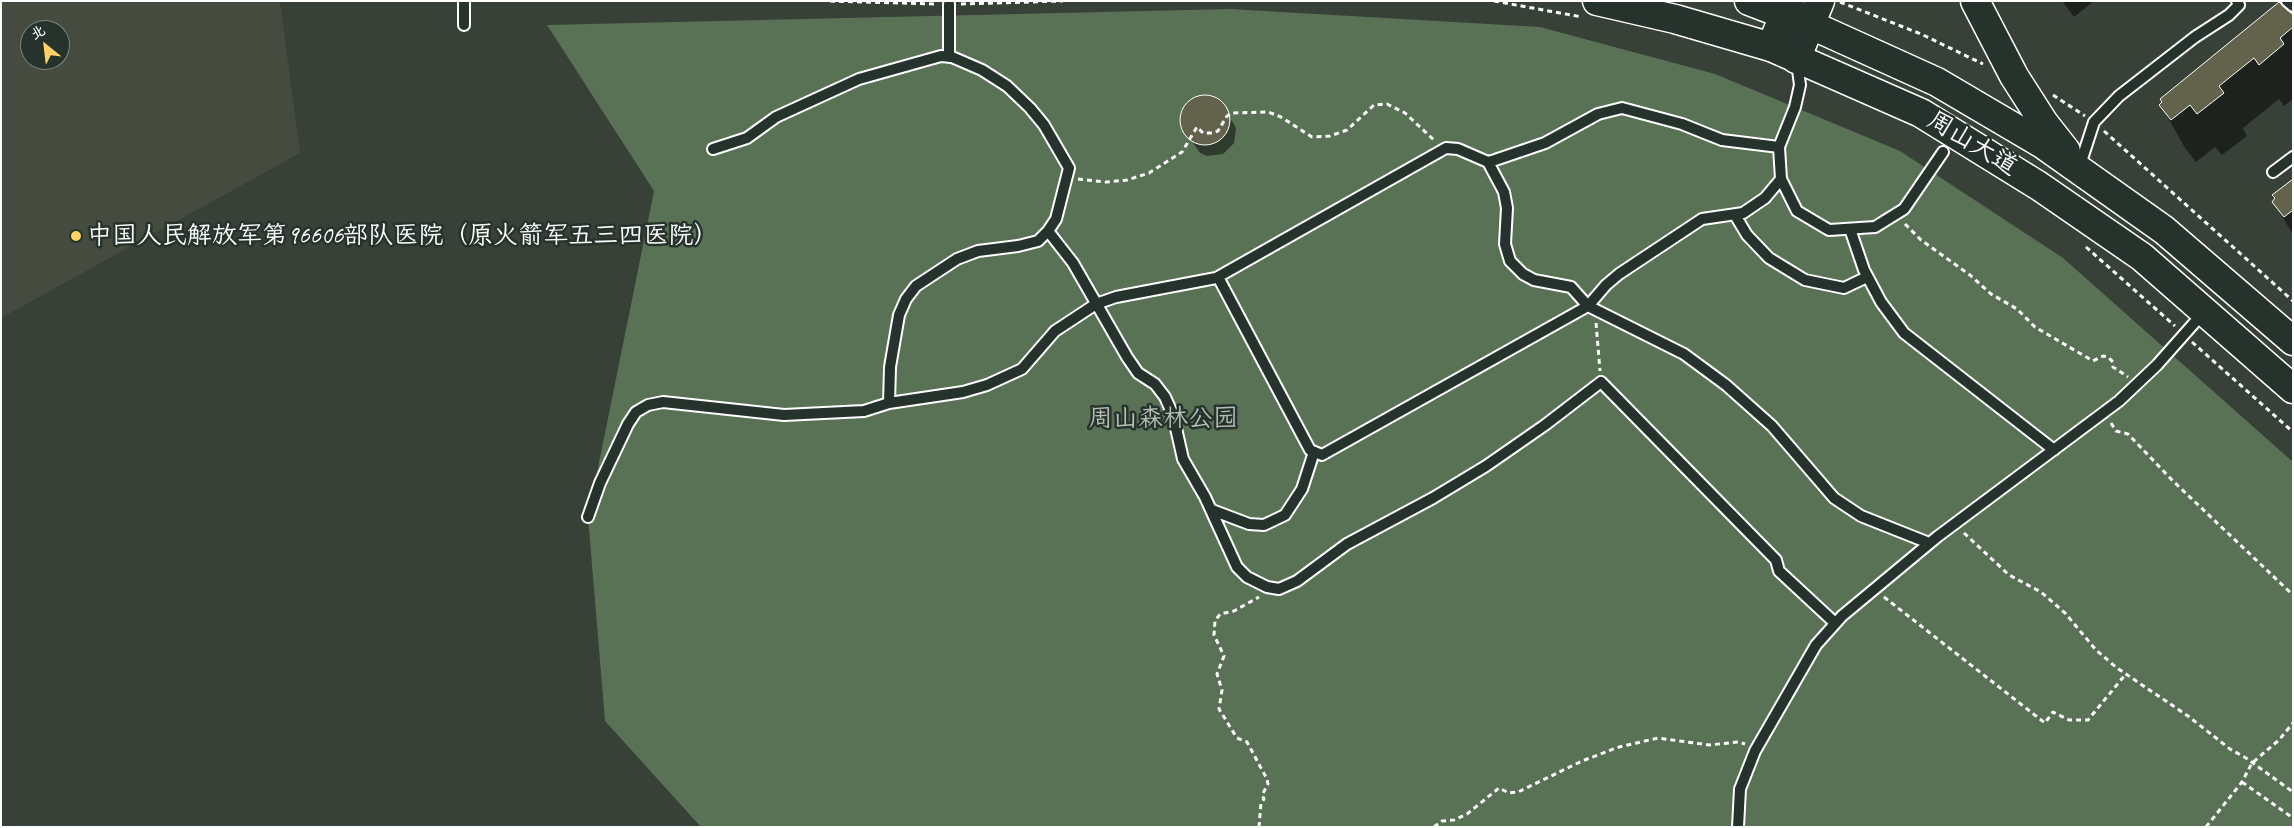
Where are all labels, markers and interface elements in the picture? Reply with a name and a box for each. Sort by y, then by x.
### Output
north arrow [20,20,70,70]
text: 北 [28,21,48,43]
street label: 周山大道 [1921,105,2023,183]
place label: 中国人民解放军第96606部队医院（原火箭军五三四医院） [87,221,718,251]
marker: 中国人民解放军第96606部队医院（原火箭军五三四医院） [69,229,83,243]
park label: 周山森林公园 [1088,404,1238,434]

